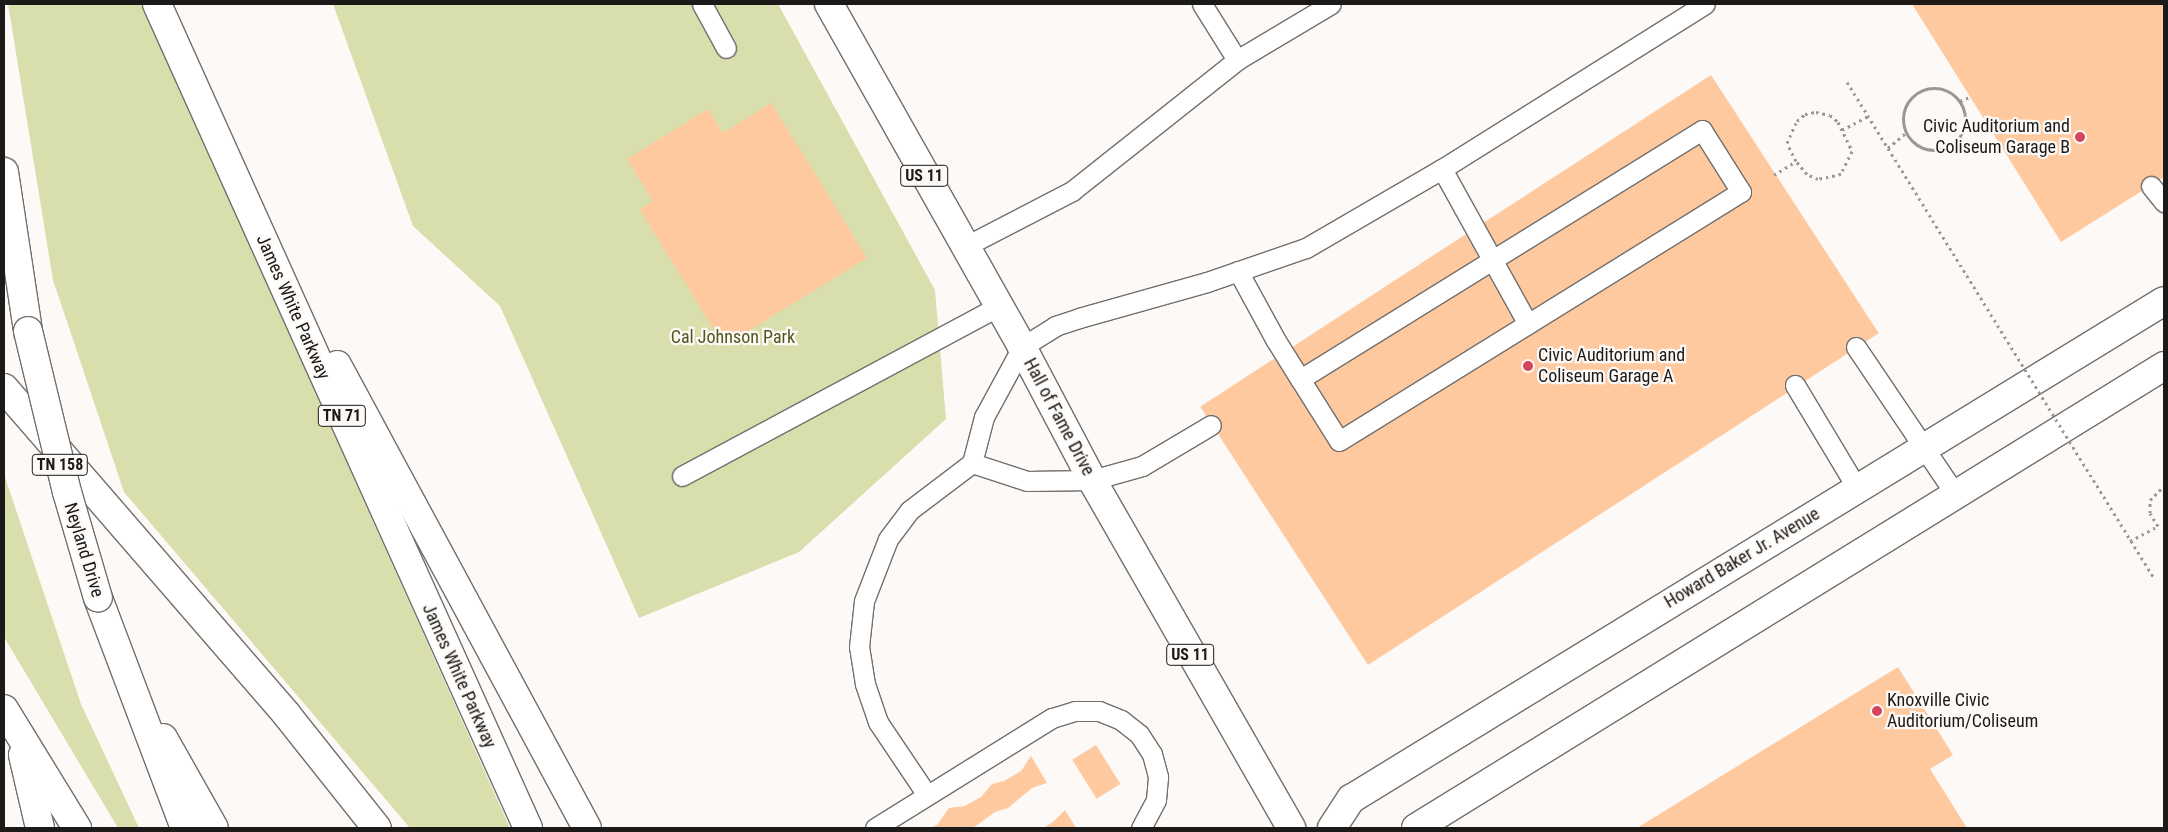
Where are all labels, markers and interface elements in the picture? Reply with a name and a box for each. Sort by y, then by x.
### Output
place label: Civic Auditorium and Coliseum Garage B [1923,116,2070,158]
marker: Civic Auditorium and Coliseum Garage B [2074,131,2086,143]
road number: US 11 [899,162,949,190]
street label: James White Parkway [251,231,335,383]
park label: Cal Johnson Park [671,326,795,348]
place label: Civic Auditorium and Coliseum Garage A [1538,345,1685,388]
street label: Hall of Fame Drive [1019,355,1099,479]
marker: Civic Auditorium and Coliseum Garage A [1522,360,1534,372]
road number: TN 71 [317,402,367,430]
road number: TN 158 [31,452,89,478]
street label: Neyland Drive [59,500,109,600]
street label: Howard Baker Jr. Avenue [1661,503,1823,613]
street label: James White Parkway [417,600,501,752]
road number: US 11 [1165,642,1215,668]
place label: Knoxville Civic Auditorium/Coliseum [1887,690,2038,732]
marker: Knoxville Civic Auditorium/Coliseum [1871,705,1883,717]

